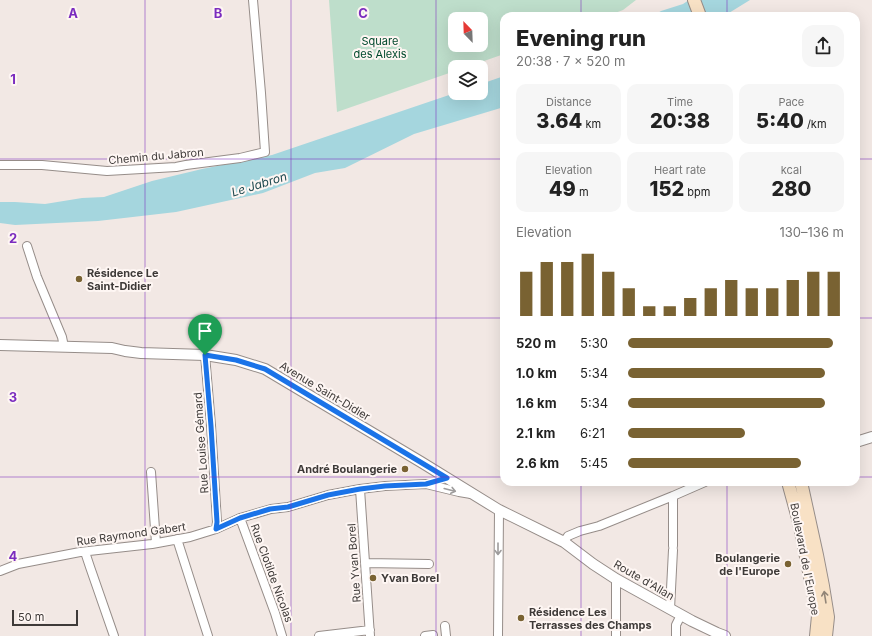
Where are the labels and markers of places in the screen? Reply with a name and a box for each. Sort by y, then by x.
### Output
place label: Résidence Le Saint-Didier [87,266,159,293]
marker: Résidence Le Saint-Didier [74,274,84,284]
pin [188,314,222,355]
place label: André Boulangerie [297,462,397,476]
marker: André Boulangerie [400,464,410,474]
place label: Boulangerie de l'Europe [715,551,780,578]
marker: Boulangerie de l'Europe [783,559,793,569]
place label: Yvan Borel [381,571,439,585]
marker: Yvan Borel [368,573,378,583]
place label: Résidence Les Terrasses des Champs [529,605,652,632]
marker: Résidence Les Terrasses des Champs [516,613,526,623]

